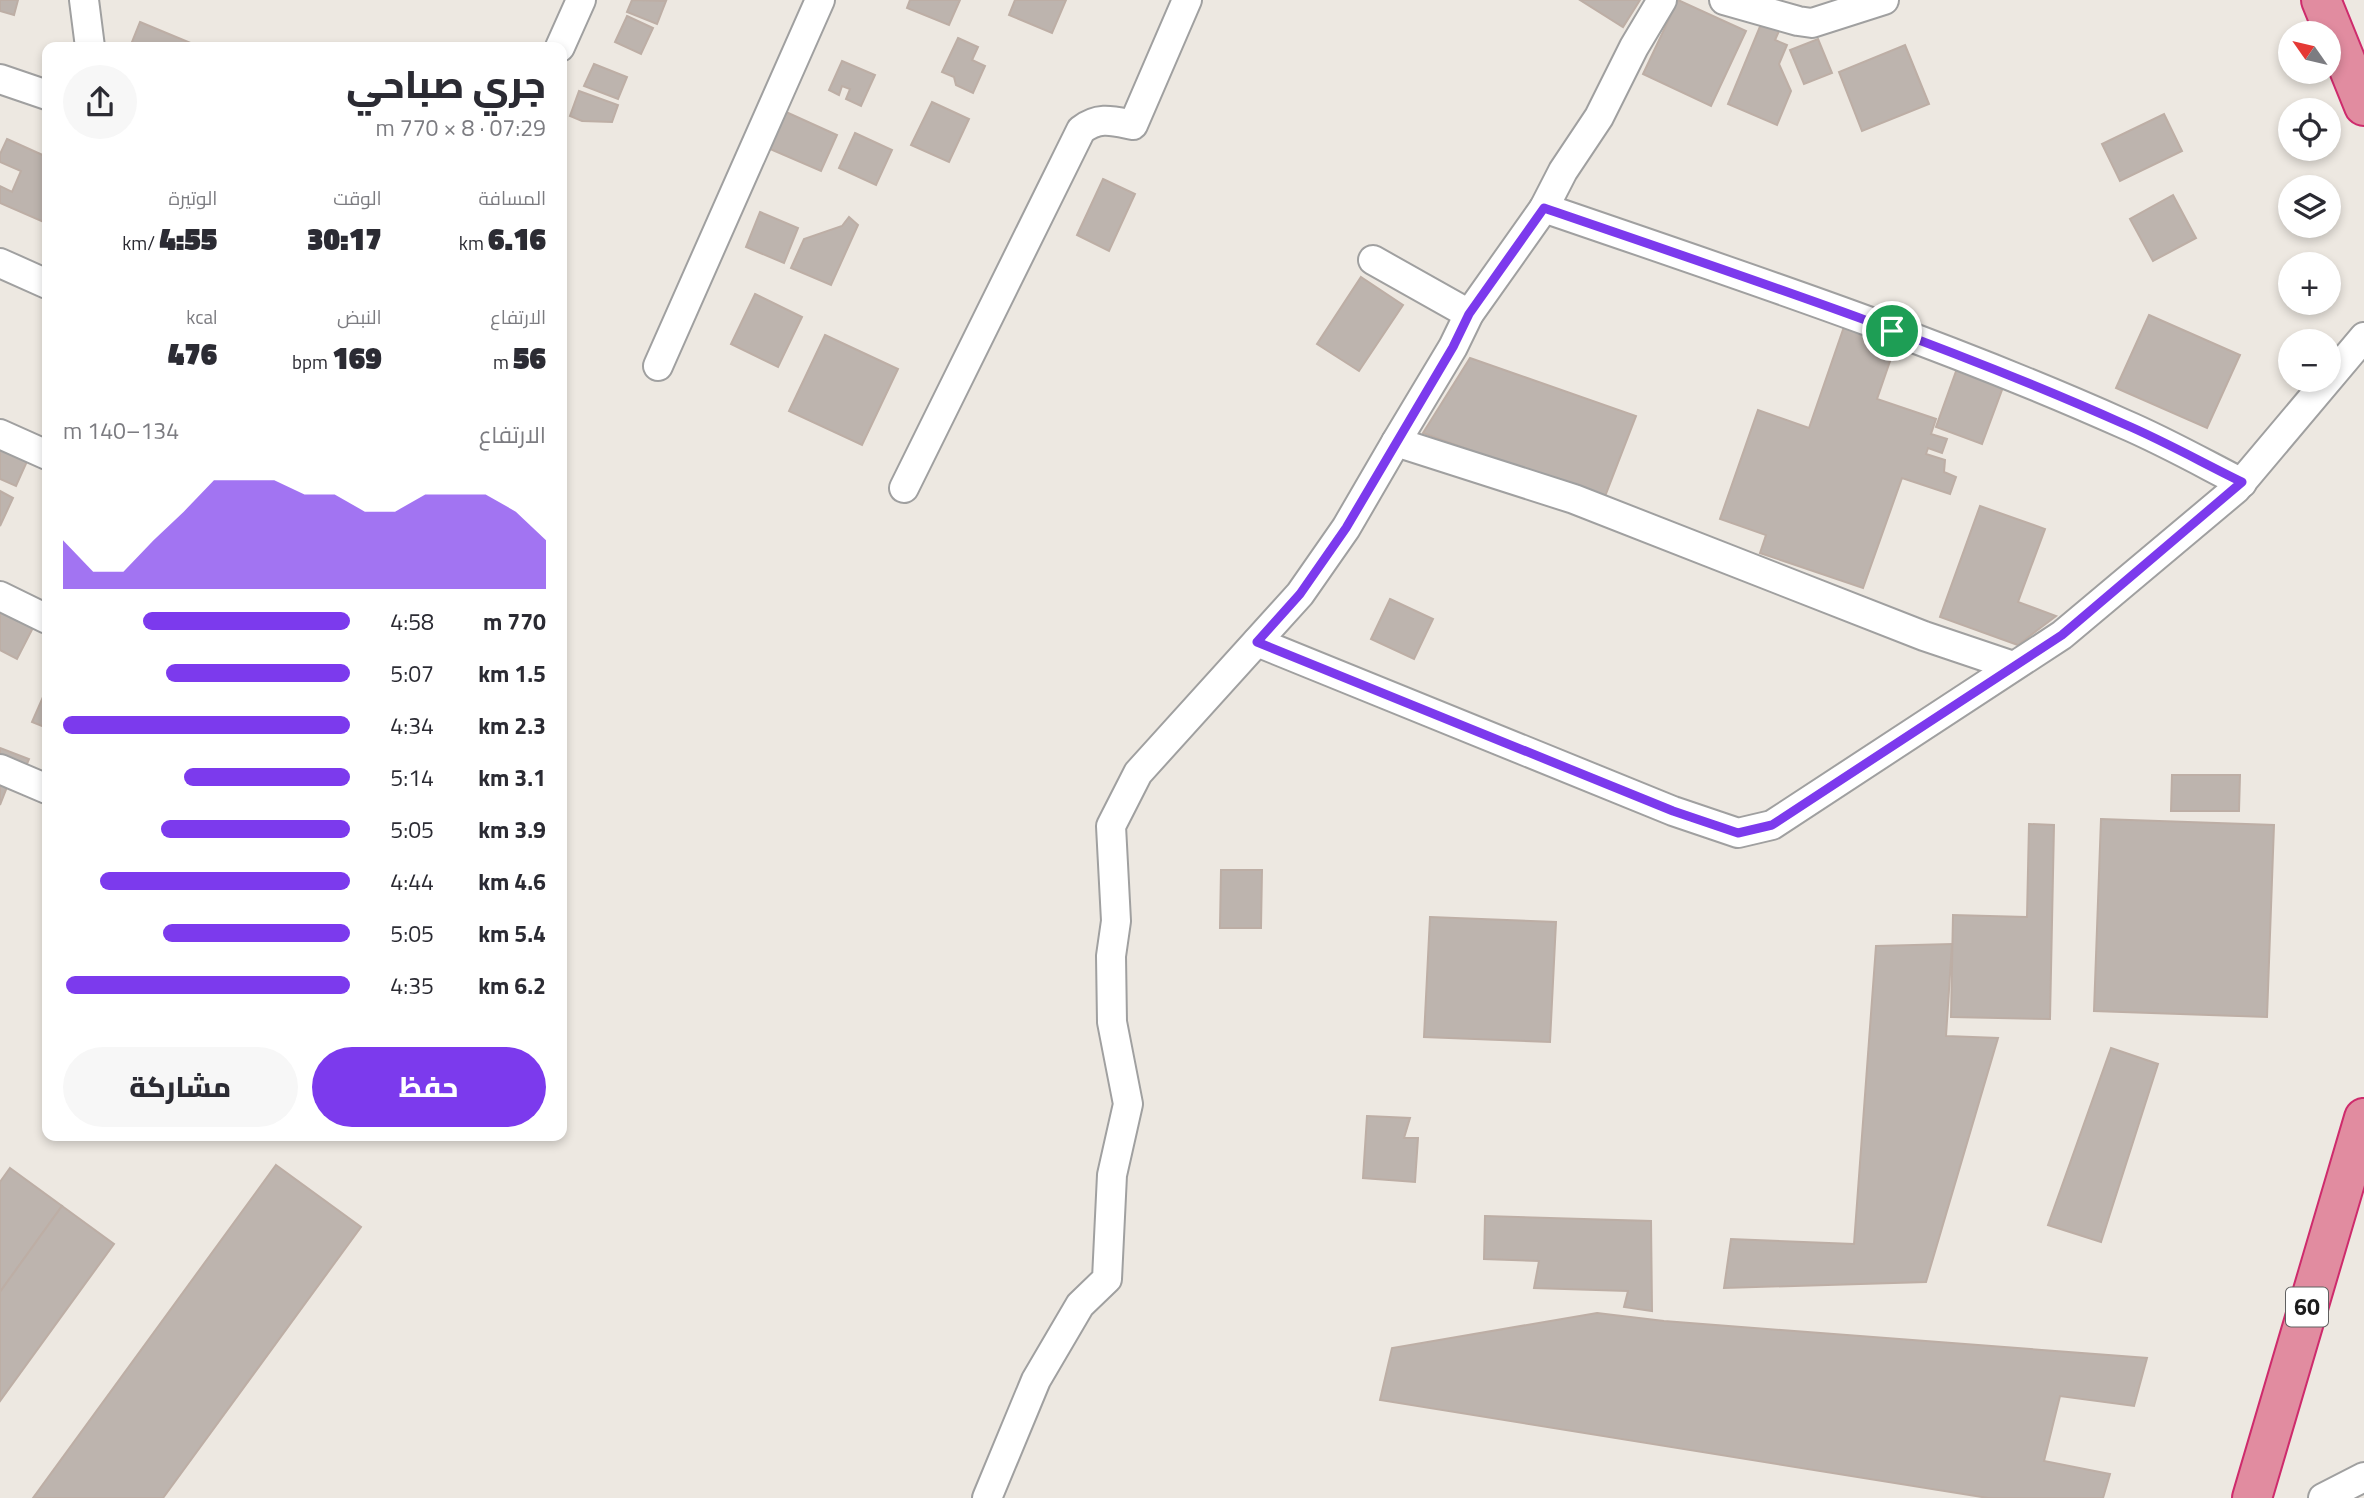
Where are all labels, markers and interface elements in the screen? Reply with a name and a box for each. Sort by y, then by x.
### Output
north arrow [2278,21,2342,84]
map controls [2278,21,2341,392]
text: جري صباحي [346,55,546,113]
button: share [63,65,137,139]
button: locate [2278,98,2341,161]
text: 07:29 · 8 × 770 m [376,110,546,145]
button: layers [2278,175,2341,238]
text: الوتيرة [169,183,217,212]
text: الوقت [333,183,382,212]
text: المسافة [478,183,546,212]
text: 4:55 [159,216,217,262]
text: 30:17 [307,216,382,262]
text: 6.16 [488,216,546,262]
text: /km [122,228,159,257]
text: km [459,228,488,257]
button: + [2278,252,2341,315]
pin [1862,301,1922,361]
text: kcal [186,302,217,331]
text: النبض [337,302,382,331]
text: الارتفاع [490,302,546,331]
icon: arrive [1873,312,1911,350]
button: − [2278,329,2341,392]
text: 476 [168,331,217,377]
text: 169 [332,335,382,381]
text: 56 [513,335,546,381]
text: bpm [292,347,332,376]
text: m [493,347,513,376]
text: 134–140 m [63,413,179,448]
text: الارتفاع [479,417,546,452]
text: 4:58 [390,604,434,639]
text: 770 m [483,604,546,639]
text: 5:07 [390,656,434,691]
text: 1.5 km [478,656,546,691]
text: 4:34 [390,708,434,743]
text: 2.3 km [478,708,546,743]
text: 5:14 [390,760,434,795]
text: 3.1 km [478,760,546,795]
text: 5:05 [390,812,434,847]
text: 3.9 km [478,812,546,847]
text: 4:44 [390,864,434,899]
text: 4.6 km [478,864,546,899]
text: 5:05 [390,916,434,951]
text: 5.4 km [478,916,546,951]
text: 4:35 [390,968,434,1003]
text: 6.2 km [478,968,546,1003]
button: مشاركة [63,1047,298,1127]
button: حفظ [312,1047,546,1127]
road number: 60 [2286,1288,2328,1326]

